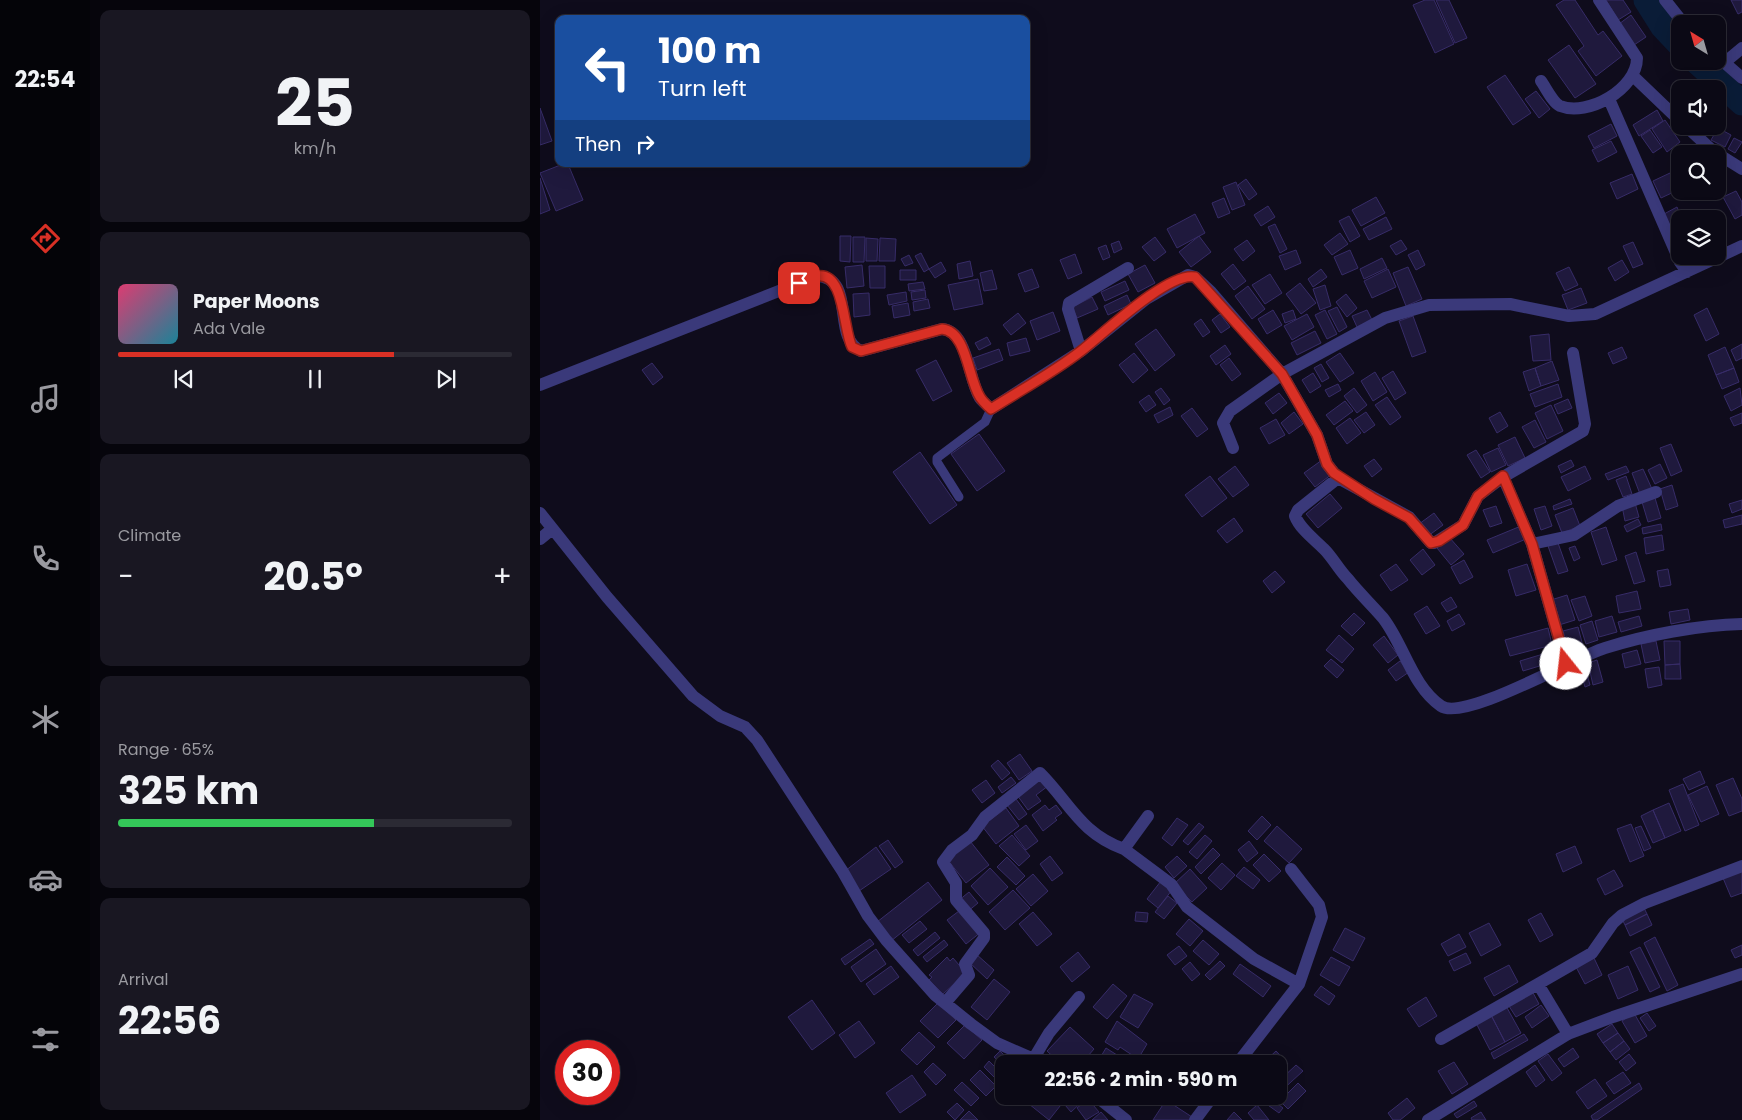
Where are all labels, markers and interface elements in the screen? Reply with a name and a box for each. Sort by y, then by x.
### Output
north arrow [1671,15,1726,70]
map controls [1671,15,1726,265]
text: 100 m [658,26,761,75]
icon: left [575,35,640,100]
text: 25 [275,58,355,149]
text: 22:54 [15,64,75,95]
text: Turn left [658,73,746,104]
button: sound [1671,80,1726,135]
icon: right [631,130,659,158]
text: Then [575,131,621,158]
text: km/h [294,137,336,160]
button: search [1671,145,1726,200]
button: layers [1671,210,1726,265]
icon: directions [28,221,63,256]
pin [778,262,820,304]
icon: arrive [785,269,813,297]
text: Paper Moons [193,288,320,315]
text: Ada Vale [193,317,265,340]
icon: previous [170,365,198,393]
icon: pause [301,365,329,393]
icon: next [432,365,460,393]
icon: music [28,381,63,416]
text: Climate [118,524,181,547]
icon: phone [28,541,63,576]
text: 20.5° [263,550,363,603]
text: − [118,557,133,596]
text: + [493,557,512,596]
position arrow [1539,637,1591,689]
icon: climate [28,702,63,737]
text: Range · 65% [118,738,214,761]
text: 325 km [118,764,259,817]
icon: car [28,862,63,897]
text: Arrival [118,968,168,991]
text: 22:56 [118,994,221,1047]
icon: filters [28,1022,63,1057]
speed limit sign: 30 [555,1040,620,1105]
text: 22:56 · 2 min · 590 m [1044,1066,1238,1093]

